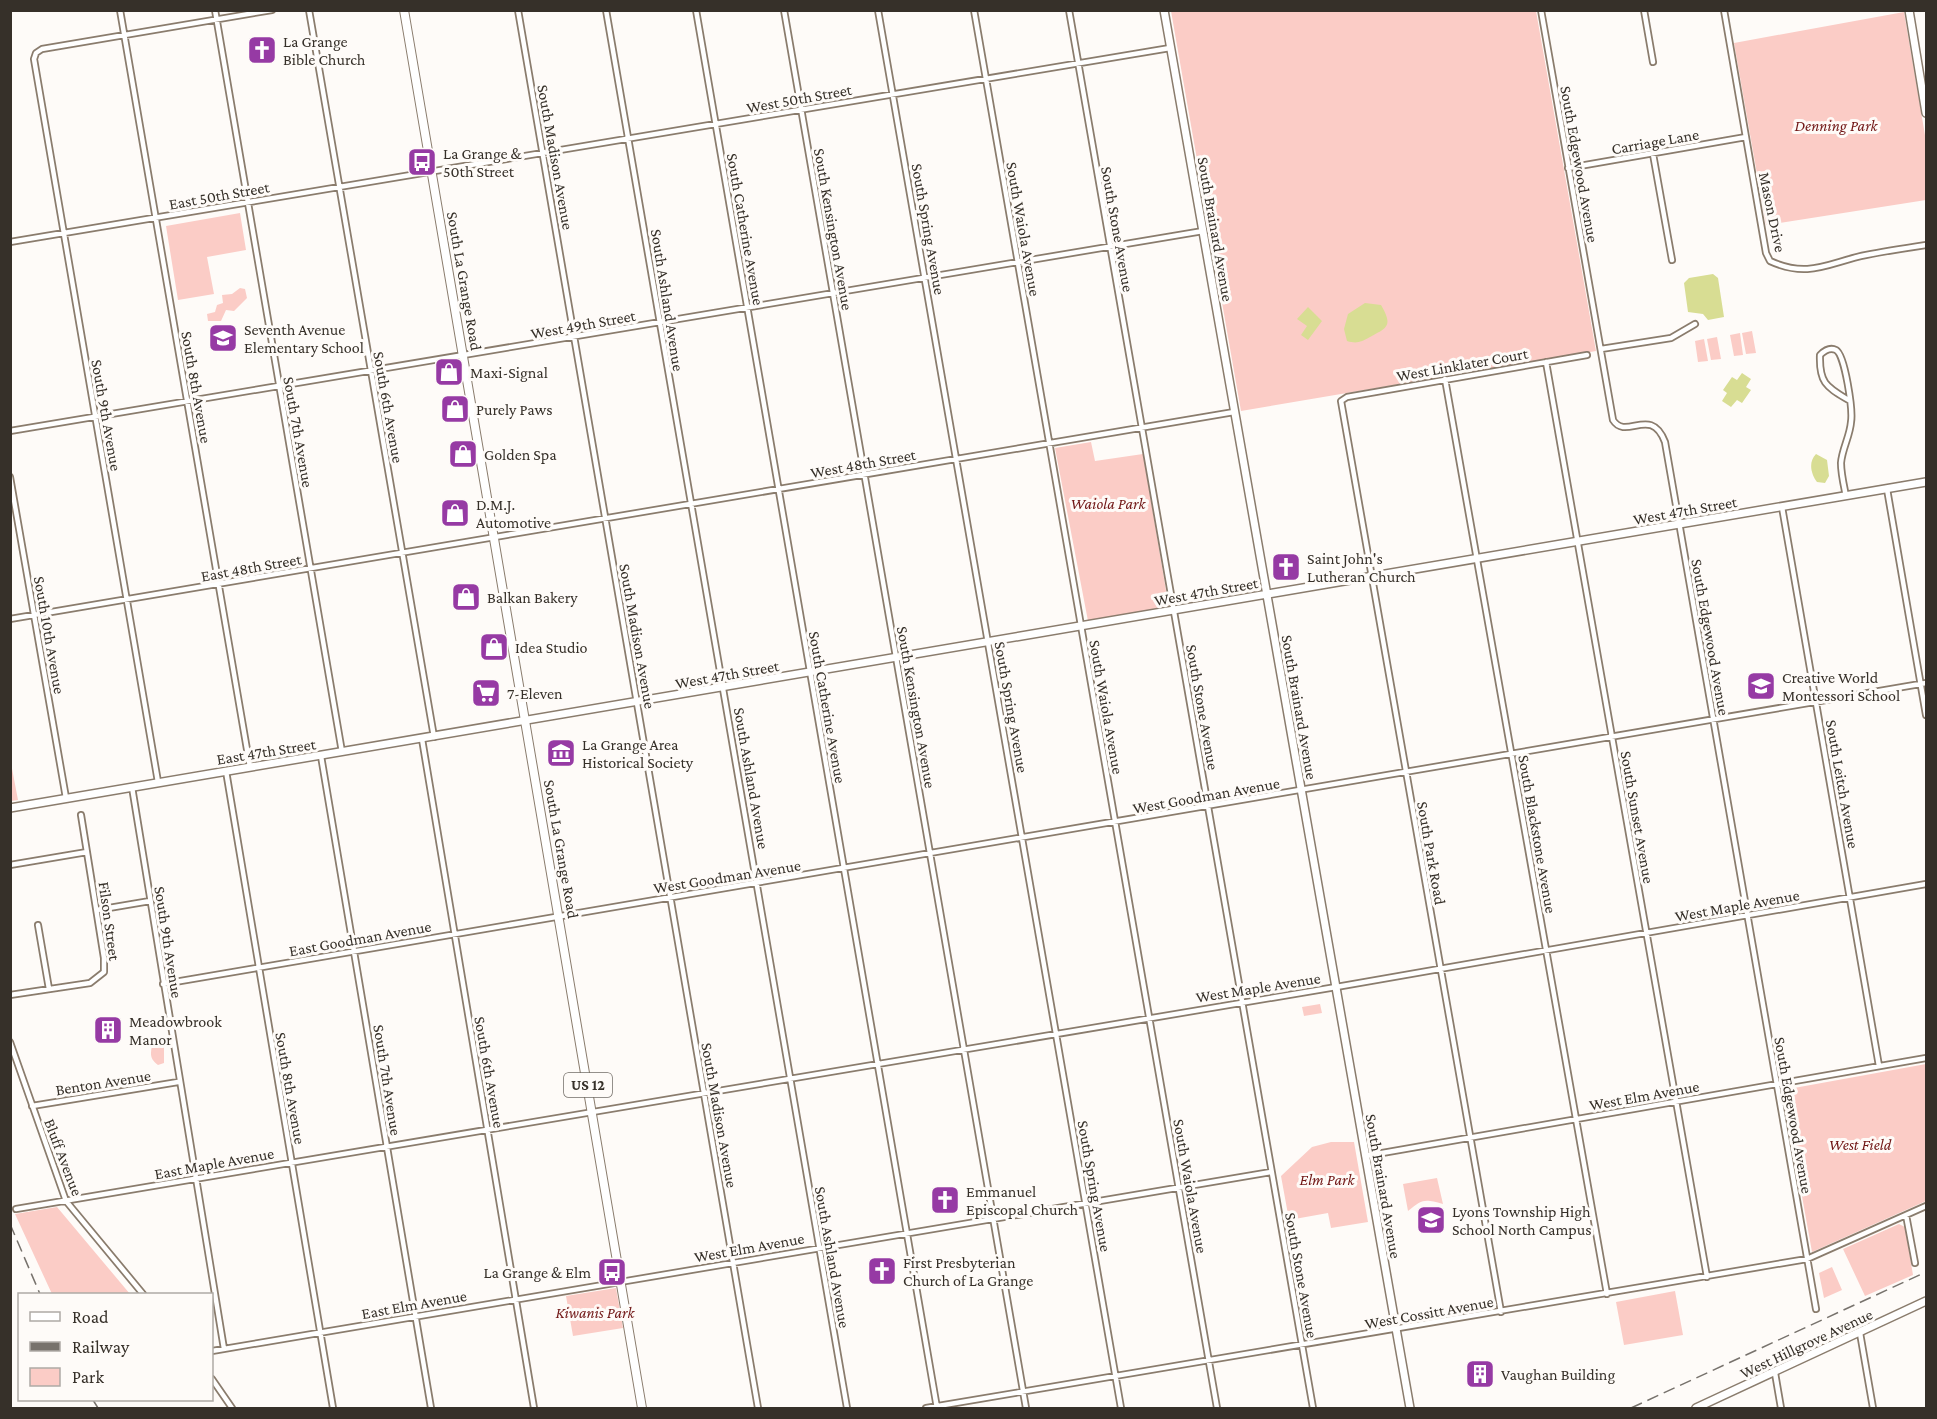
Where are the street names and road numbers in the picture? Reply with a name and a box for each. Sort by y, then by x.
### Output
street label: West 50th Street [745,81,854,116]
street label: South Madison Avenue [534,83,577,231]
street label: South Edgewood Avenue [1556,85,1602,244]
street label: Carriage Lane [1610,125,1700,159]
street label: South Kensington Avenue [810,147,856,312]
street label: South Catherine Avenue [724,152,767,306]
street label: South Brainard Avenue [1194,156,1237,303]
street label: South Waiola Avenue [1003,161,1044,298]
street label: South Spring Avenue [908,162,948,296]
street label: South Stone Avenue [1098,165,1137,293]
street label: Mason Drive [1756,171,1789,254]
street label: East 50th Street [168,178,271,213]
street label: South La Grange Road [443,210,485,353]
street label: South Ashland Avenue [648,228,687,372]
street label: West 49th Street [529,307,638,342]
street label: South 8th Avenue [178,330,215,444]
street label: West Linklater Court [1395,344,1530,384]
street label: South 6th Avenue [370,350,407,464]
street label: South 9th Avenue [88,358,125,472]
street label: South 7th Avenue [280,375,317,489]
street label: West 48th Street [809,446,918,481]
street label: West 47th Street [1632,493,1739,528]
street label: East 48th Street [200,550,303,585]
street label: South Edgewood Avenue [1687,558,1733,717]
street label: South Madison Avenue [616,562,659,710]
street label: West 47th Street [1153,574,1260,609]
street label: South 10th Avenue [31,575,68,695]
street label: South Kensington Avenue [893,625,939,790]
street label: South Catherine Avenue [806,630,849,784]
street label: South Brainard Avenue [1278,634,1321,781]
street label: South Waiola Avenue [1086,639,1127,776]
street label: South Spring Avenue [991,640,1031,774]
street label: South Stone Avenue [1183,643,1222,771]
street label: West 47th Street [674,657,781,692]
street label: South Ashland Avenue [731,706,772,850]
street label: South Leitch Avenue [1823,718,1862,850]
street label: East 47th Street [215,735,318,768]
street label: South Sunset Avenue [1617,750,1658,885]
street label: South Blackstone Avenue [1515,754,1560,915]
street label: West Goodman Avenue [1131,774,1281,817]
street label: South La Grange Road [540,778,582,921]
street label: South Park Road [1414,800,1449,907]
street label: West Goodman Avenue [652,856,802,897]
street label: Filson Street [96,881,124,962]
street label: South 9th Avenue [151,885,186,999]
street label: West Maple Avenue [1674,886,1801,926]
street label: East Goodman Avenue [288,918,433,959]
street label: West Maple Avenue [1194,969,1322,1007]
street label: South 6th Avenue [471,1015,508,1129]
street label: South 7th Avenue [370,1023,405,1137]
street label: South 8th Avenue [272,1031,309,1145]
street label: South Edgewood Avenue [1770,1036,1816,1195]
street label: South Madison Avenue [698,1041,741,1189]
street label: Benton Avenue [54,1067,152,1098]
road number: US 12 [564,1073,612,1097]
street label: West Elm Avenue [1588,1077,1700,1114]
street label: South Brainard Avenue [1362,1113,1405,1260]
street label: Bluff Avenue [41,1116,86,1198]
street label: South Waiola Avenue [1170,1118,1211,1255]
street label: South Spring Avenue [1074,1119,1114,1253]
street label: East Maple Avenue [153,1145,275,1183]
street label: South Ashland Avenue [812,1185,853,1329]
street label: South Stone Avenue [1282,1211,1321,1339]
street label: West Elm Avenue [693,1229,805,1266]
street label: East Elm Avenue [360,1287,468,1322]
street label: West Cossitt Avenue [1363,1293,1495,1332]
street label: West Hillgrove Avenue [1737,1305,1876,1383]

